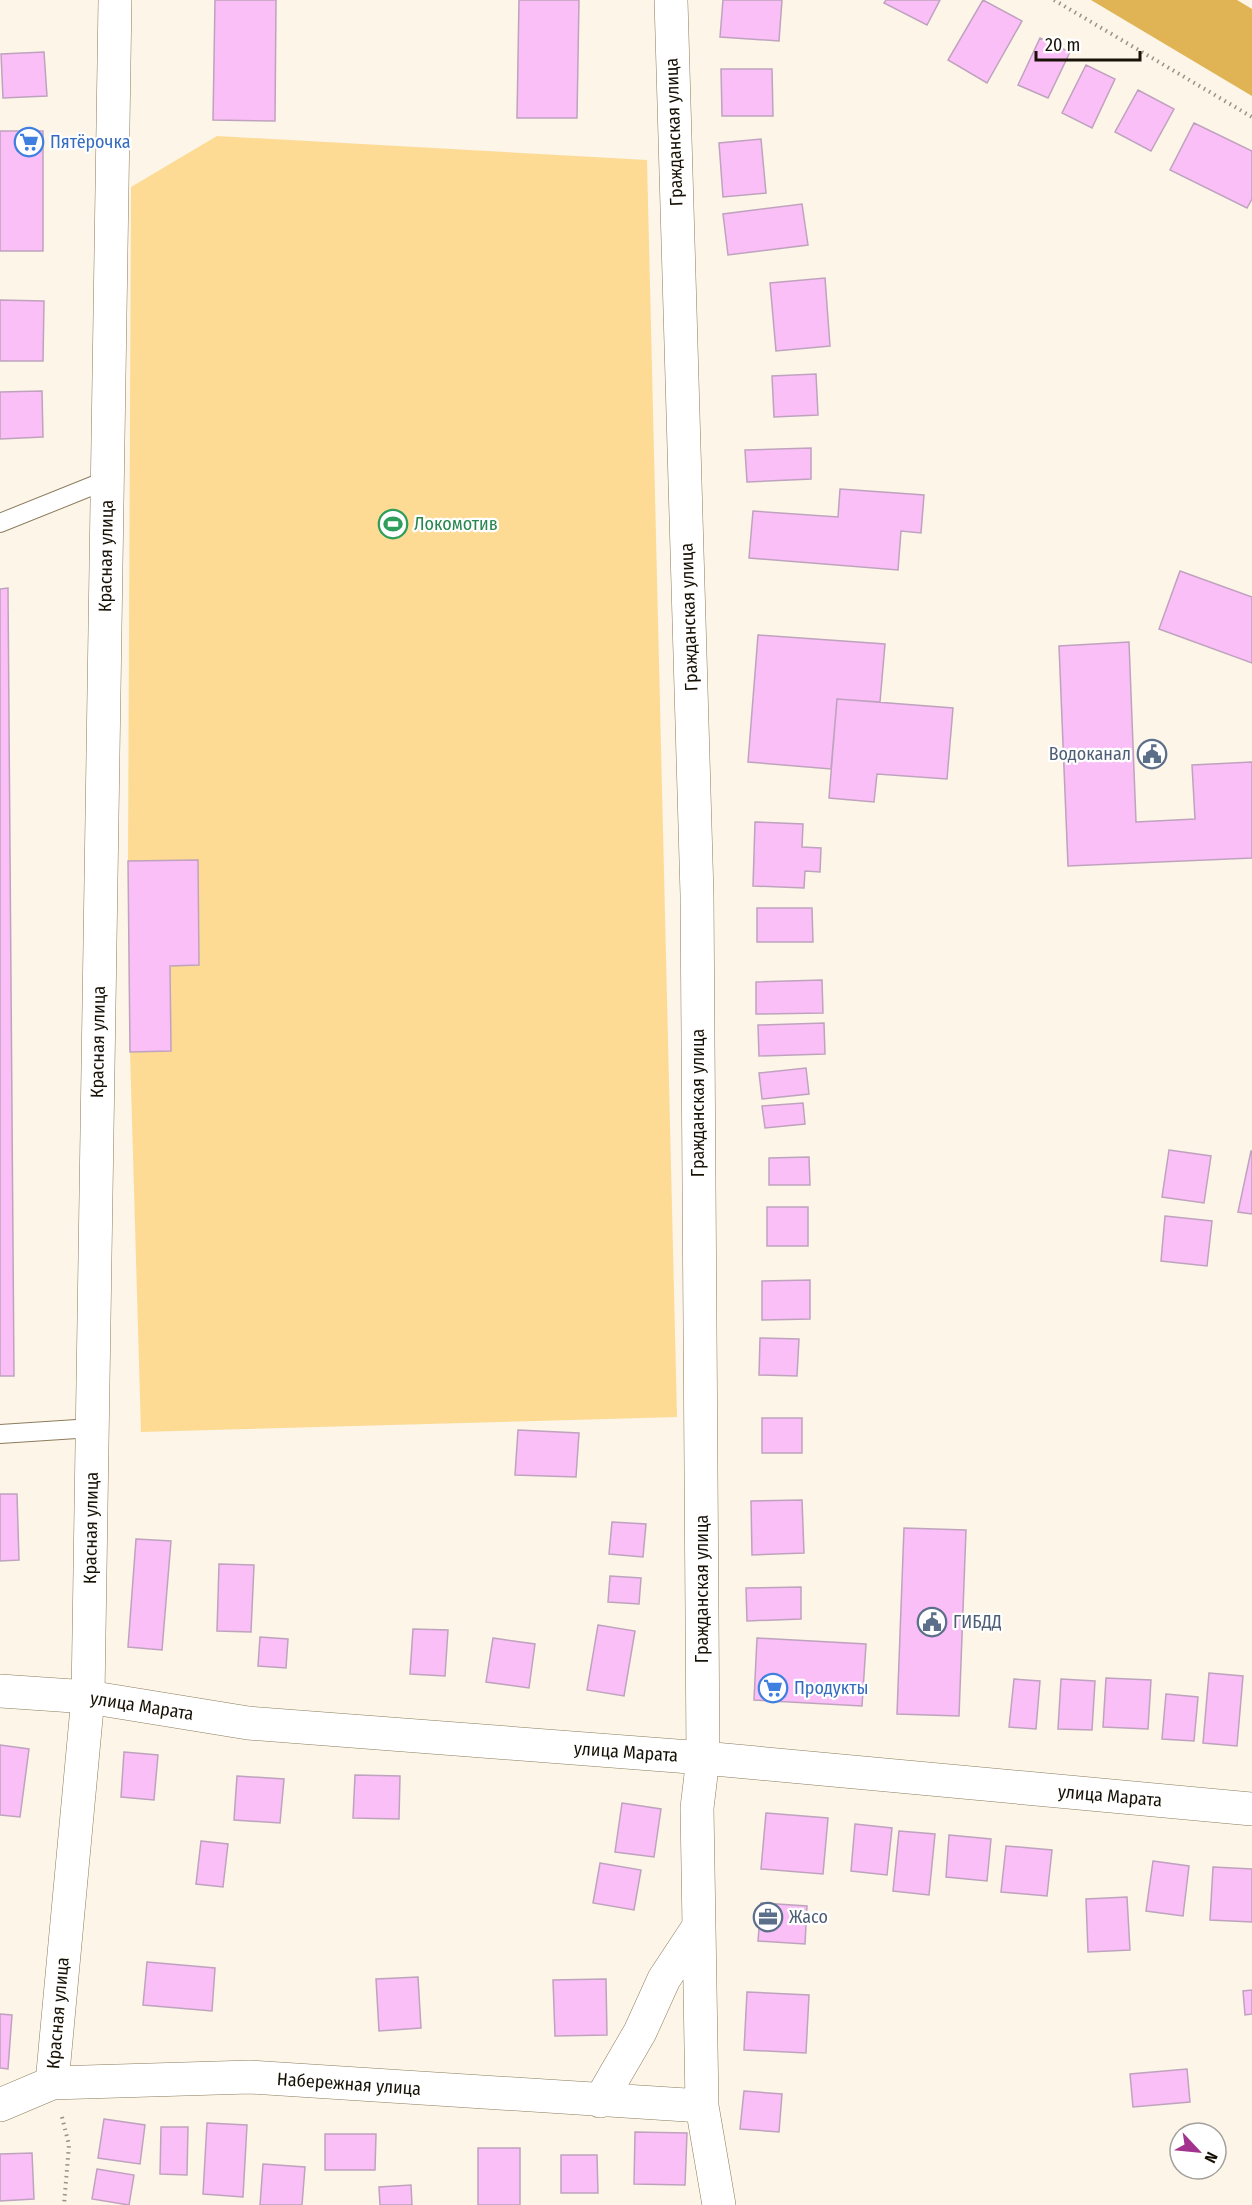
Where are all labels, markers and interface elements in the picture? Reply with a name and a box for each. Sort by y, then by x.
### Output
scale bar [1036,24,1140,62]
text: 20 m [1045,34,1080,56]
street label: Гражданская улица [660,57,688,207]
supermarket icon: Пятёрочка [13,126,45,158]
place label: Пятёрочка [50,131,131,153]
street label: Красная улица [94,500,118,612]
sports icon: Локомотив [377,508,409,540]
place label: Локомотив [414,513,498,535]
street label: Гражданская улица [675,542,703,692]
public building icon: Водоканал [1136,738,1168,770]
place label: Водоканал [1049,743,1131,765]
street label: Красная улица [86,986,110,1098]
street label: Гражданская улица [687,1029,709,1177]
street label: Красная улица [79,1472,103,1584]
street label: Гражданская улица [691,1515,713,1663]
public building icon: ГИБДД [916,1606,948,1638]
place label: ГИБДД [953,1611,1002,1633]
supermarket icon: Продукты [757,1672,789,1704]
place label: Продукты [794,1677,869,1699]
street label: улица Марата [89,1687,195,1725]
street label: улица Марата [573,1737,679,1767]
street label: улица Марата [1057,1780,1163,1812]
office icon: Жасо [752,1901,784,1933]
place label: Жасо [789,1906,828,1928]
street label: Красная улица [42,1956,74,2070]
street label: Набережная улица [276,2068,422,2100]
north arrow [1168,2121,1228,2181]
text: N [1200,2149,1222,2166]

